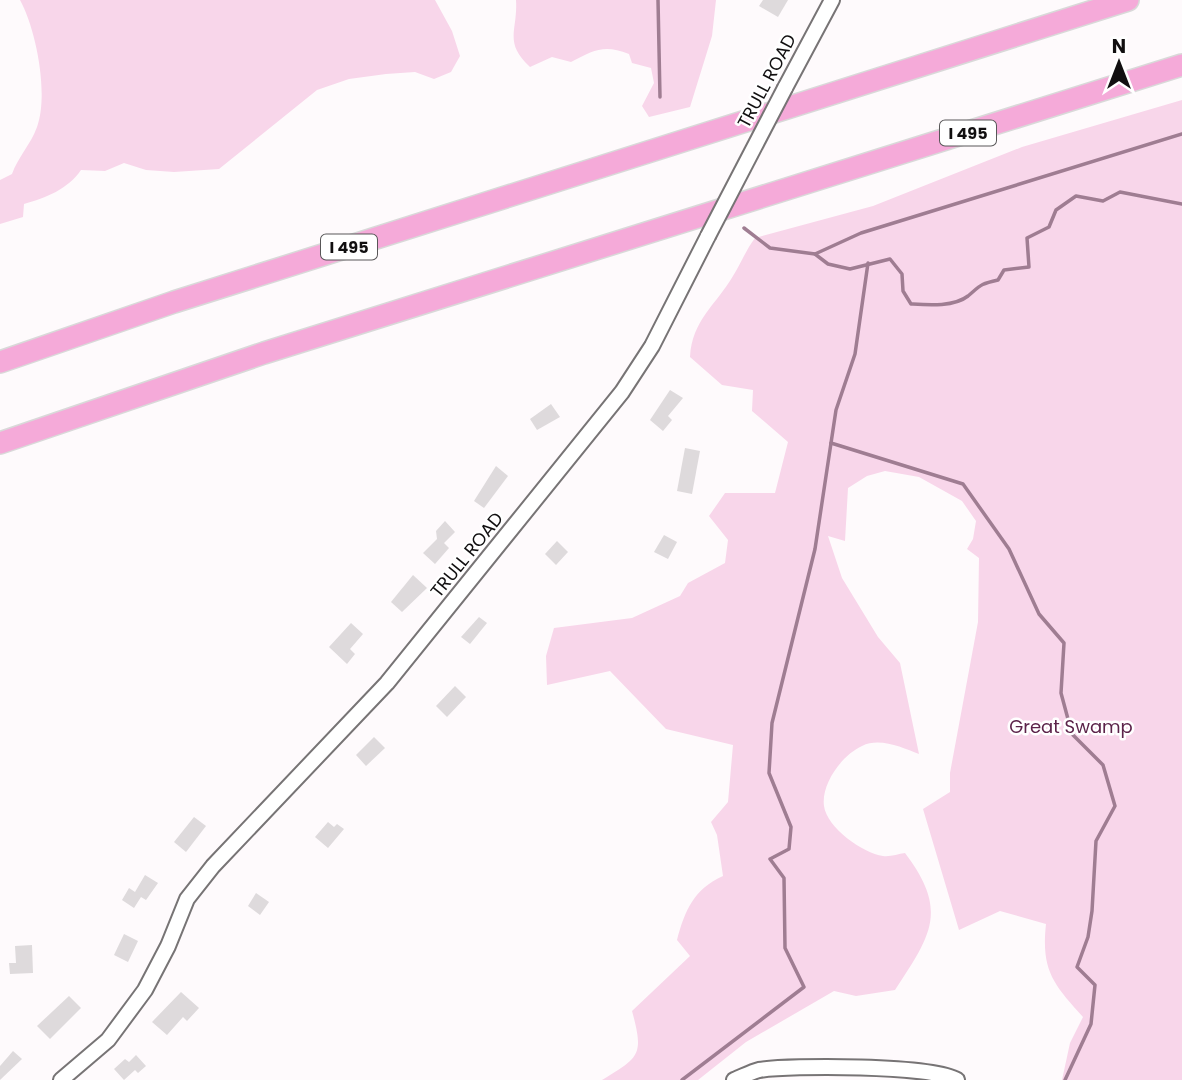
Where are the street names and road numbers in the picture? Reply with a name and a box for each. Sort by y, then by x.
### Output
street label: TRULL ROAD [731,29,802,132]
road number: I 495 [940,120,996,146]
road number: I 495 [321,234,377,260]
street label: TRULL ROAD [424,507,509,603]

